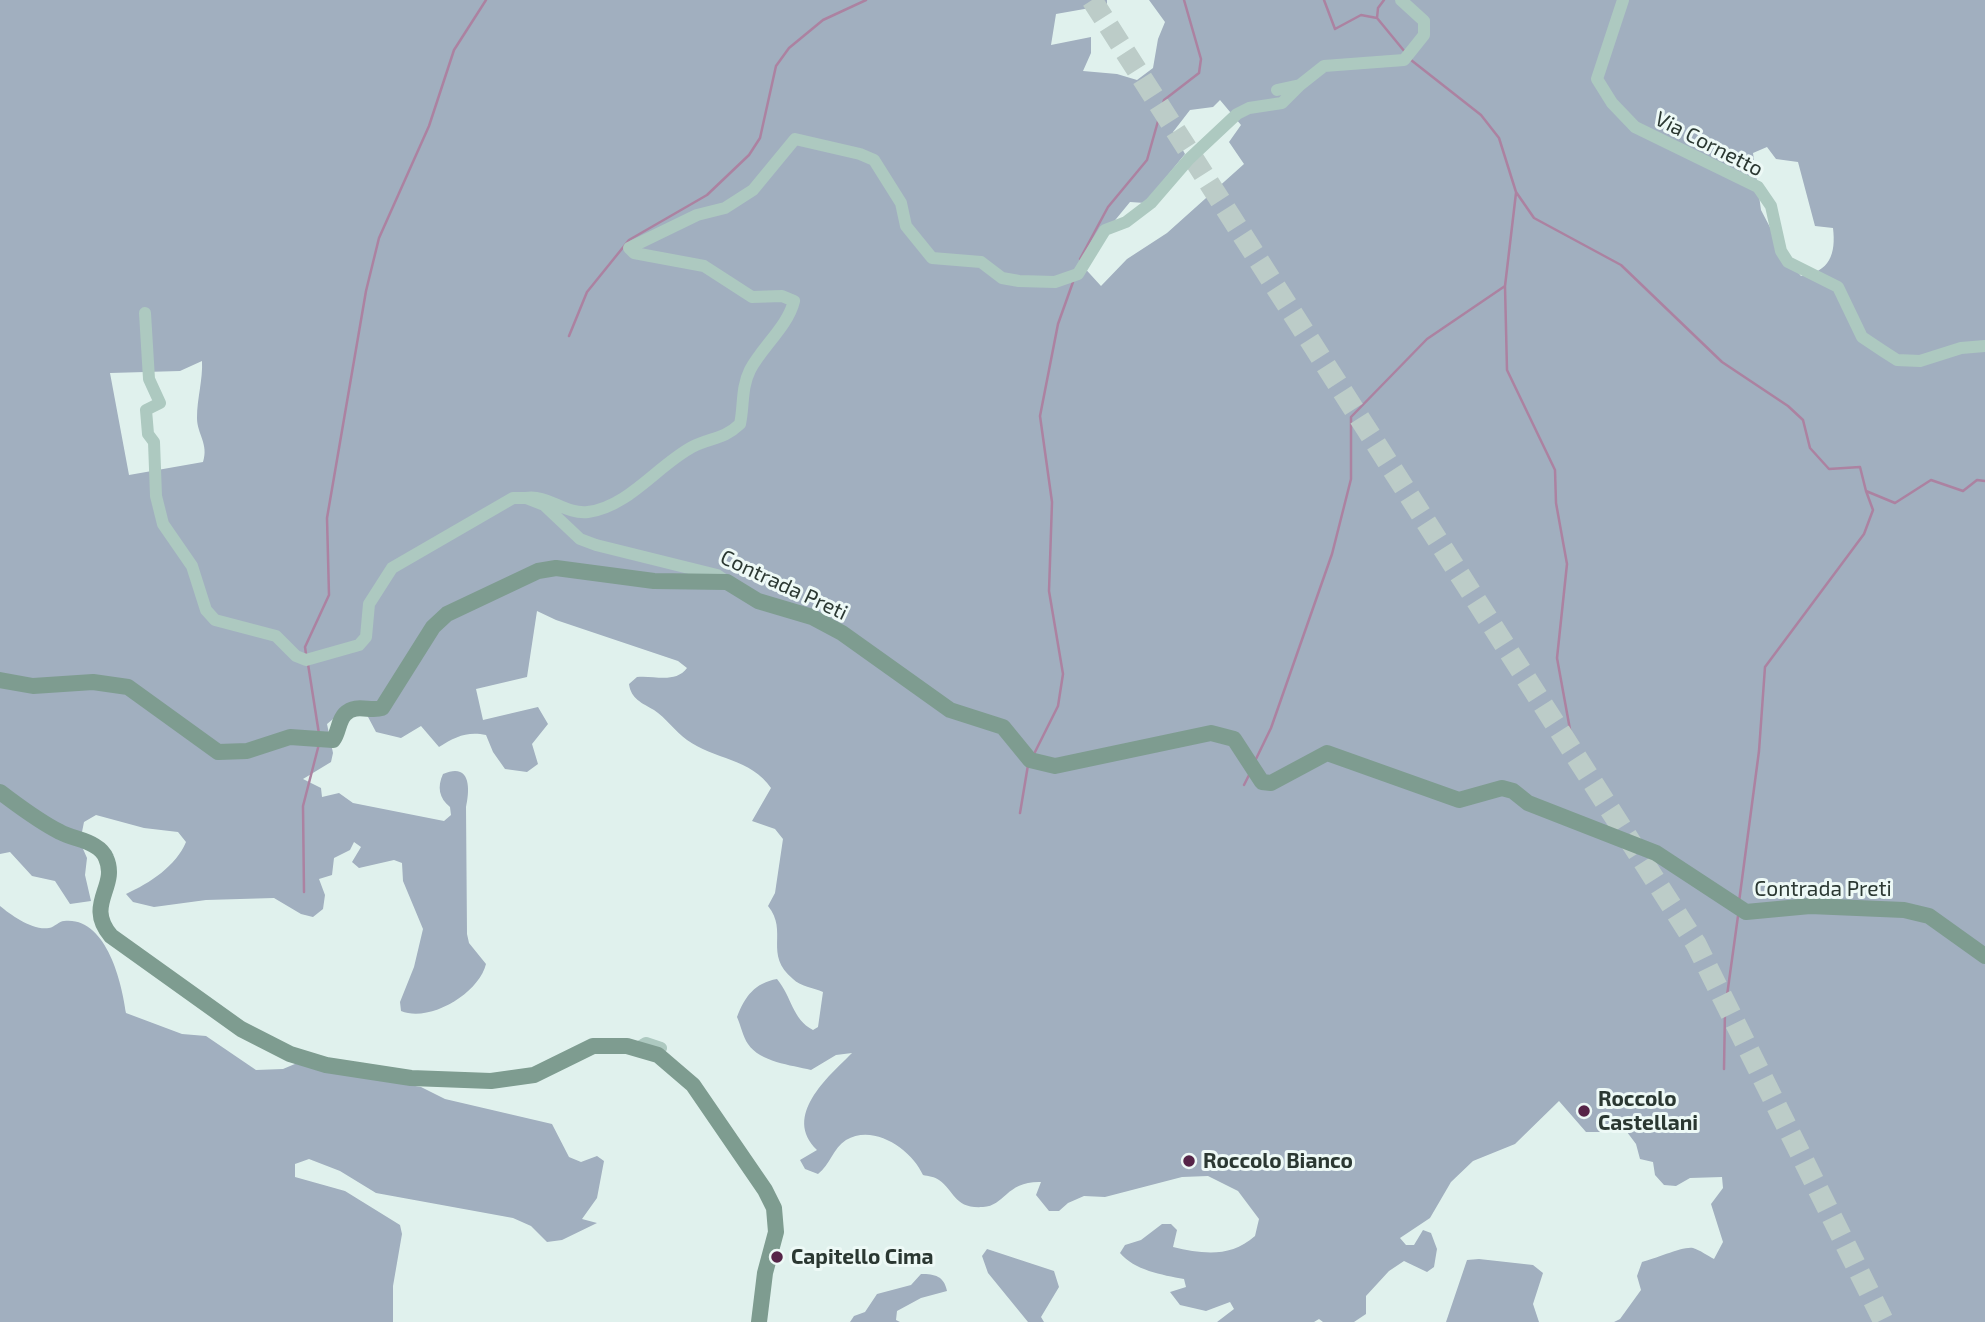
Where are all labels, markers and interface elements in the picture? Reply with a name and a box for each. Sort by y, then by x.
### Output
street label: Via Cornetto [1651,106,1767,182]
street label: Contrada Preti [716,545,852,625]
street label: Contrada Preti [1754,876,1892,902]
place label: Roccolo Castellani [1598,1086,1698,1136]
marker: Roccolo Castellani [1576,1103,1592,1119]
place label: Roccolo Bianco [1203,1148,1353,1174]
marker: Roccolo Bianco [1181,1153,1197,1169]
place label: Capitello Cima [791,1244,933,1270]
marker: Capitello Cima [769,1249,785,1265]

